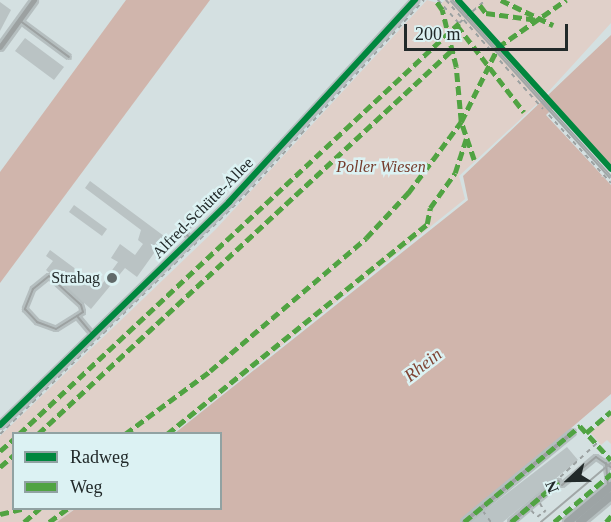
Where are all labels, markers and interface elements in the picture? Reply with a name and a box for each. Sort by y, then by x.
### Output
scale bar [407,12,570,50]
text: 200 m [415,24,461,44]
street label: Alfred-Schütte-Allee [148,153,258,263]
park label: Poller Wiesen [336,157,426,177]
place label: Strabag [51,268,100,288]
marker: Strabag [105,271,119,285]
water label: Rhein [400,344,446,386]
legend [12,432,222,510]
text: Radweg [70,447,129,467]
north arrow [539,450,599,510]
text: Weg [70,477,103,497]
text: N [542,478,562,495]

